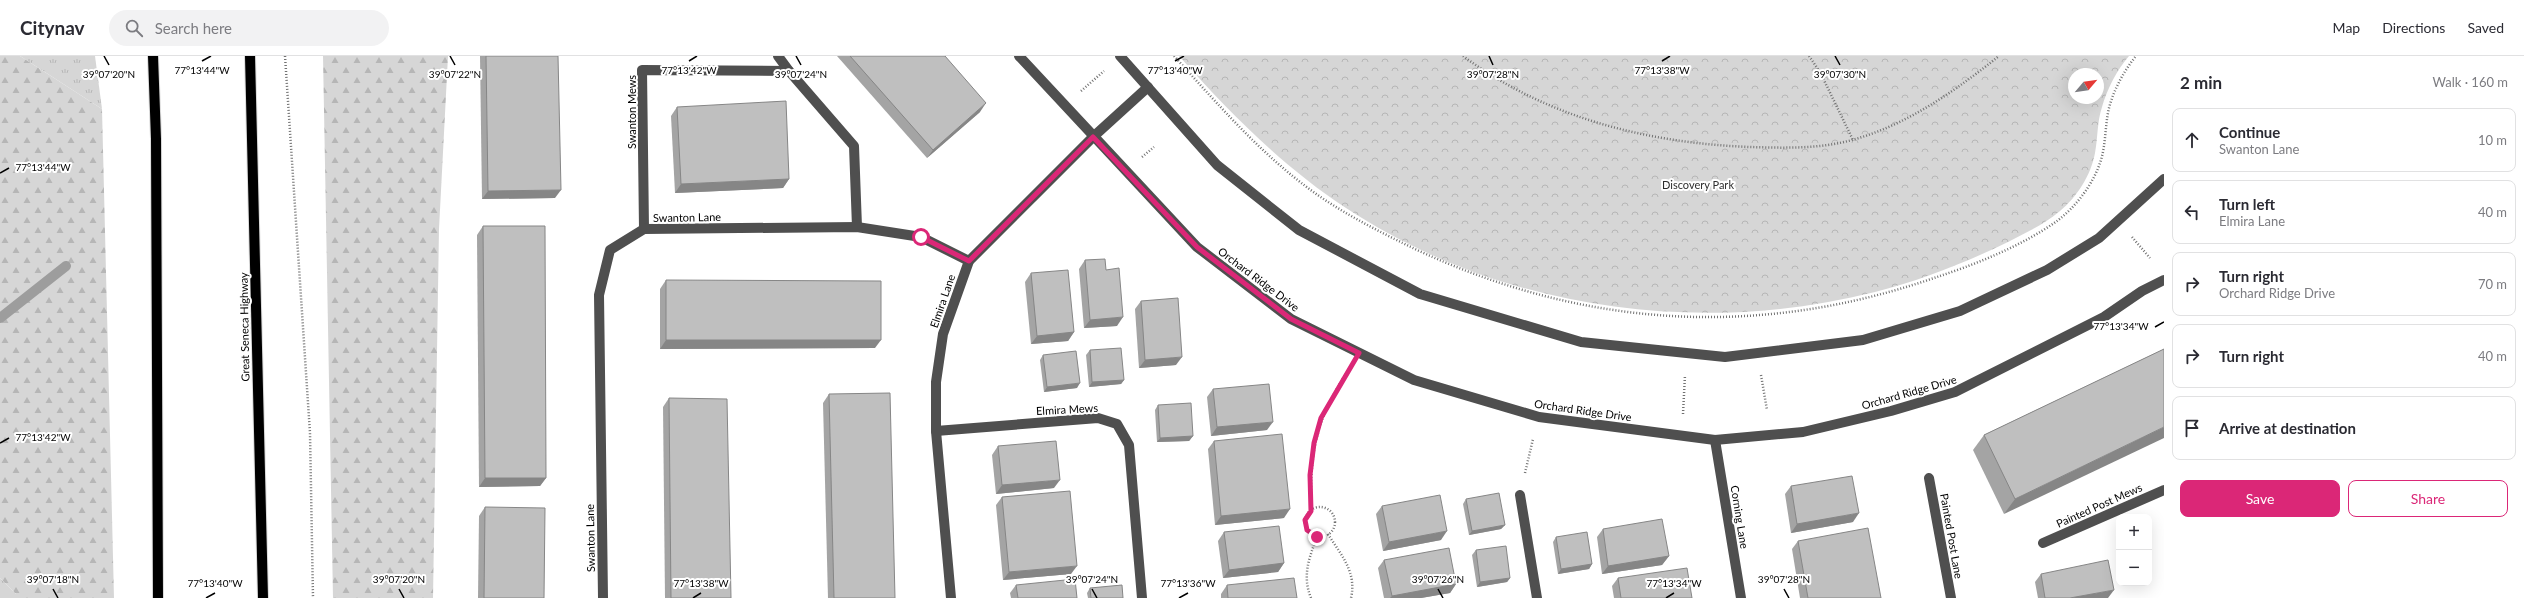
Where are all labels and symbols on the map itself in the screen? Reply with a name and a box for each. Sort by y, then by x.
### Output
text: 77°13'44"W [174,64,230,76]
text: 77°13'42"W [661,64,717,76]
text: 77°13'40"W [1147,64,1203,76]
text: 77°13'38"W [1634,64,1690,76]
text: 39°07'20"N [83,68,135,80]
text: 39°07'22"N [429,68,481,80]
text: 39°07'24"N [775,68,827,80]
text: 39°07'28"N [1467,68,1519,80]
text: 39°07'30"N [1814,68,1866,80]
north arrow [2068,68,2104,104]
street label: Swanton Mews [625,75,638,149]
text: 77°13'44"W [15,161,71,173]
park label: Discovery Park [1662,178,1734,191]
street label: Swanton Lane [653,210,721,224]
route start [912,228,930,246]
street label: Orchard Ridge Drive [1216,244,1302,314]
street label: Great Seneca Highway [237,272,251,382]
street label: Elmira Lane [927,272,957,330]
text: 77°13'34"W [2093,320,2149,332]
street label: Orchard Ridge Drive [1860,372,1958,412]
street label: Orchard Ridge Drive [1533,397,1633,423]
street label: Elmira Mews [1036,401,1098,417]
text: 77°13'42"W [15,431,71,443]
street label: Painted Post Mews [2054,480,2144,530]
street label: Corning Lane [1729,484,1751,550]
street label: Painted Post Lane [1938,492,1966,580]
street label: Swanton Lane [583,504,597,572]
route end [1308,528,1326,546]
text: 39°07'18"N [27,573,79,585]
text: 39°07'20"N [373,573,425,585]
text: 39°07'24"N [1066,573,1118,585]
text: 39°07'26"N [1412,573,1464,585]
text: 39°07'28"N [1758,573,1810,585]
text: 77°13'40"W [187,577,243,589]
text: 77°13'38"W [673,577,729,589]
text: 77°13'36"W [1160,577,1216,589]
text: 77°13'34"W [1646,577,1702,589]

